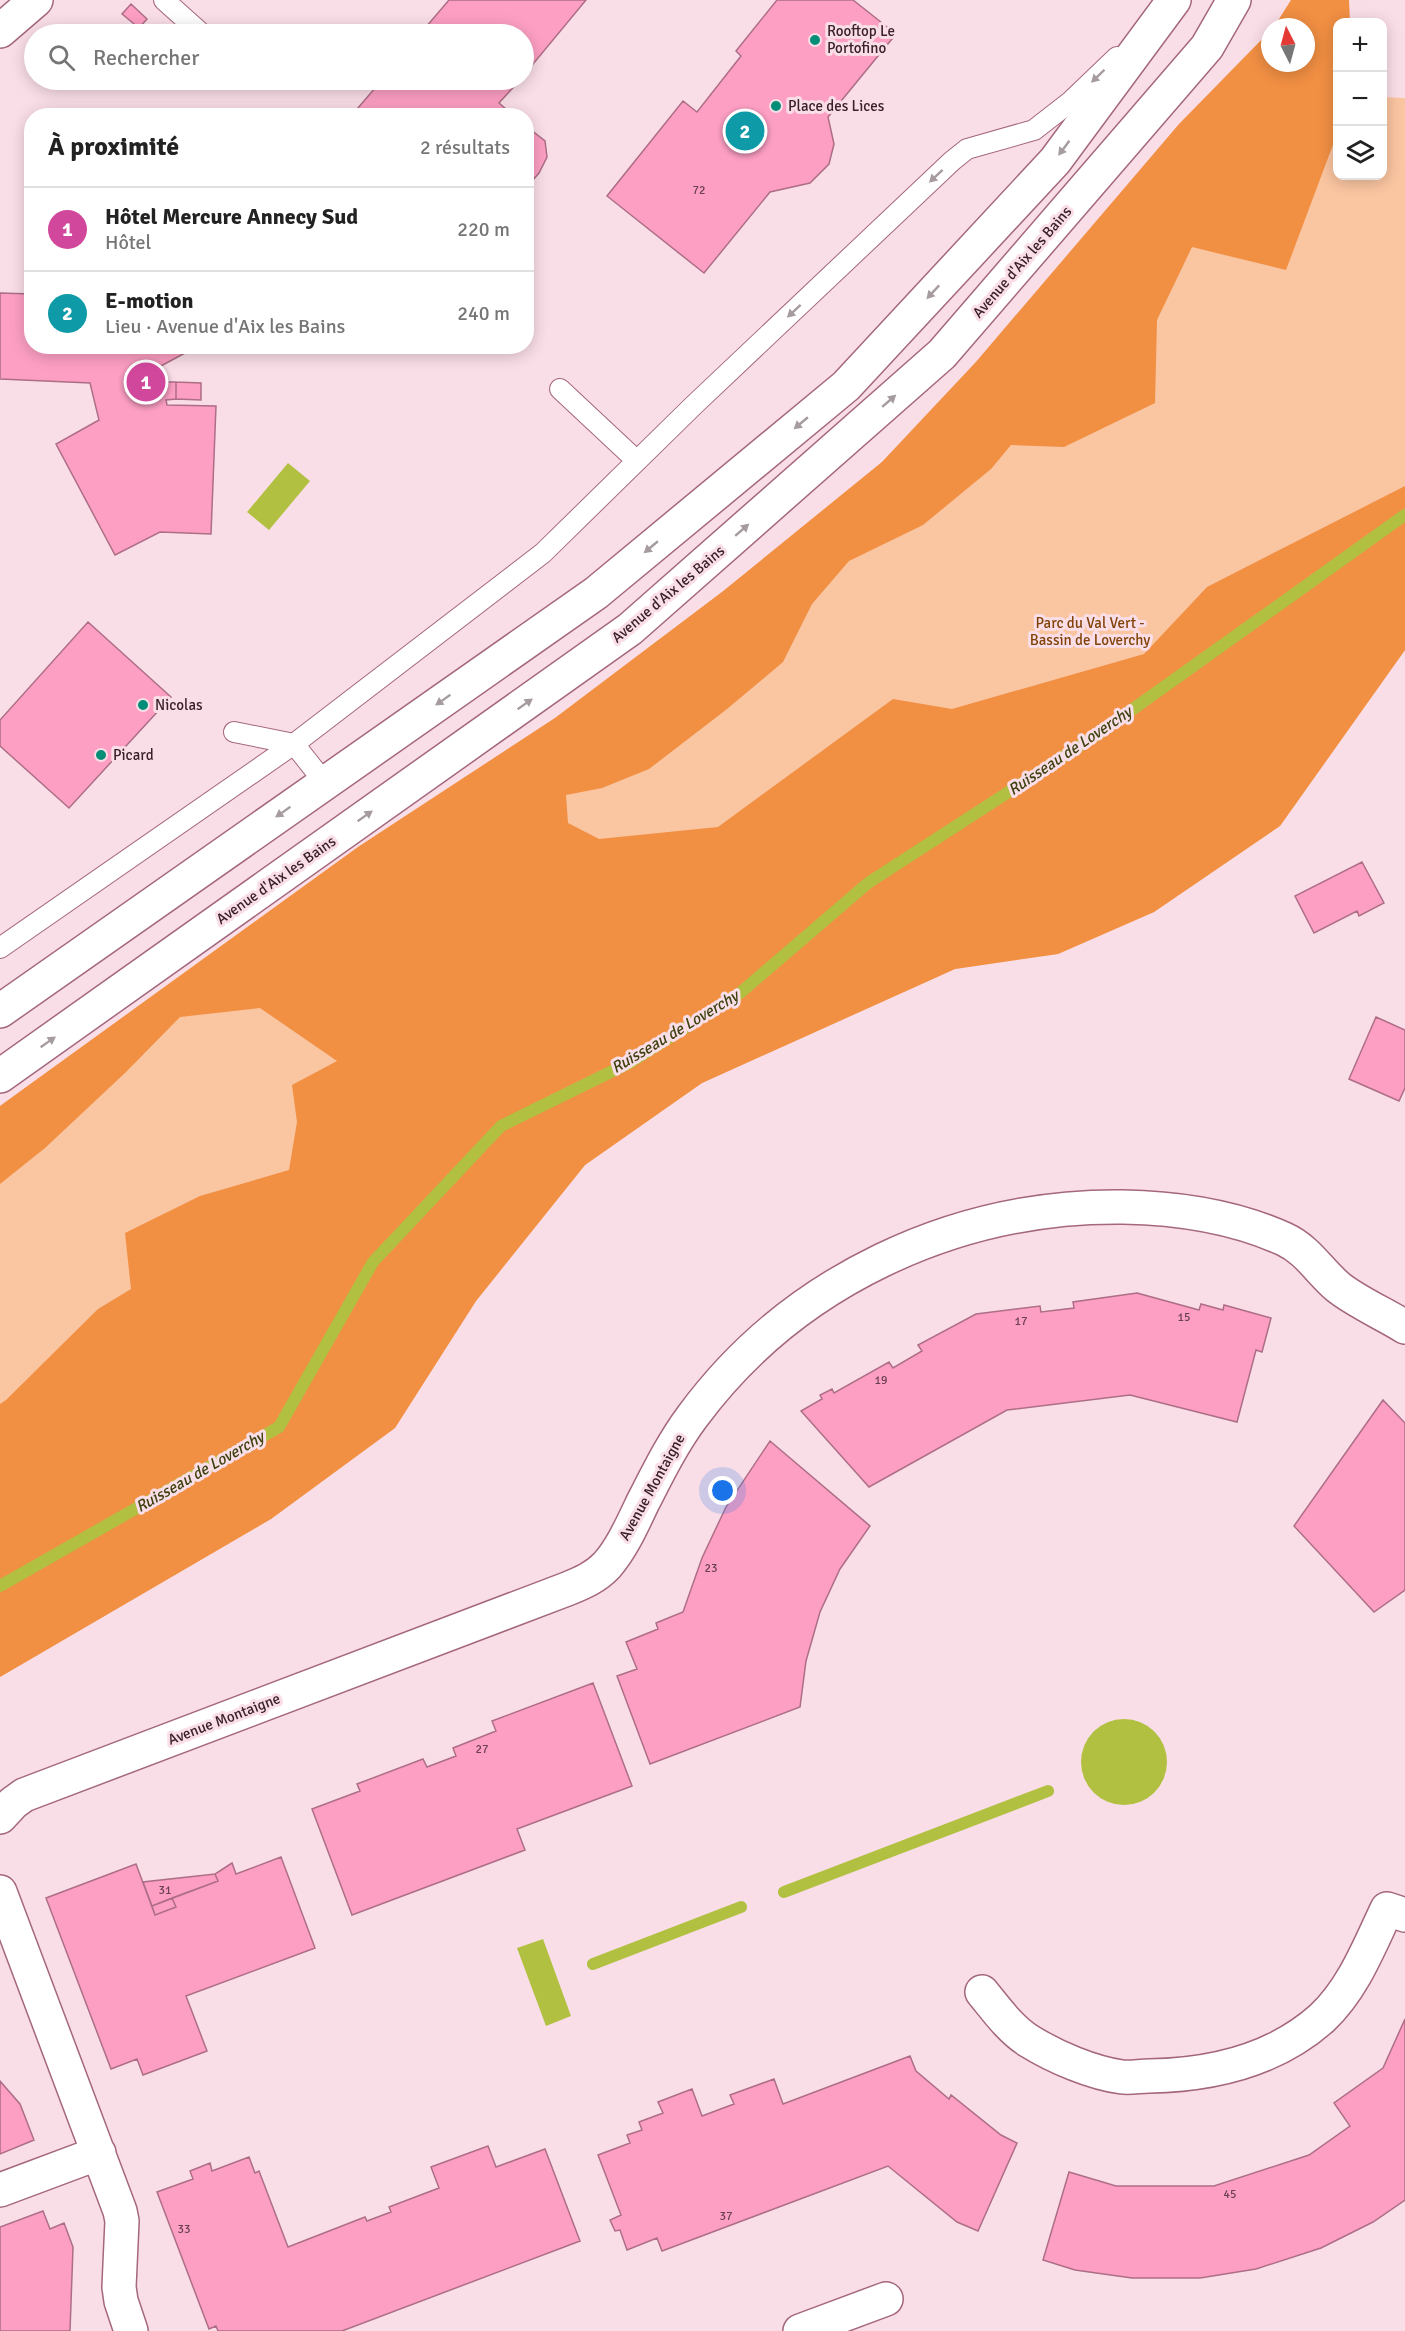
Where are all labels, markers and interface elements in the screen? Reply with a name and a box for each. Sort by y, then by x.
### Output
north arrow [1261,18,1315,72]
map controls [1333,18,1387,180]
button: + [1333,18,1387,72]
place label: Rooftop Le Portofino [827,22,895,57]
search box [24,24,534,90]
marker: Rooftop Le Portofino [808,33,822,47]
icon: search [45,41,78,74]
text: Rechercher [93,44,199,71]
one-way arrow [1091,68,1105,82]
button: − [1333,72,1387,126]
place label: Place des Lices [788,97,885,115]
marker: Place des Lices [769,99,783,113]
pin: 2 [726,108,764,154]
button: layers [1333,126,1387,180]
text: À proximité [48,131,179,163]
text: 2 résultats [420,135,510,160]
one-way arrow [1059,141,1071,156]
one-way arrow [929,169,943,183]
house number: 72 [693,183,705,198]
street label: Avenue d'Aix les Bains [969,202,1076,321]
text: Hôtel Mercure Annecy Sud [105,203,358,230]
text: 1 [62,217,73,242]
text: 220 m [457,217,510,242]
text: Hôtel [105,230,151,255]
one-way arrow [927,284,940,299]
text: E-motion [105,287,193,314]
text: 2 [62,301,73,326]
text: 240 m [457,301,510,326]
one-way arrow [788,303,802,317]
text: Lieu · Avenue d'Aix les Bains [105,314,345,339]
pin: 1 [126,360,166,404]
one-way arrow [881,395,896,408]
one-way arrow [793,416,808,429]
one-way arrow [734,524,749,537]
street label: Avenue d'Aix les Bains [608,541,728,646]
one-way arrow [643,541,658,553]
park label: Parc du Val Vert - Bassin de Loverchy [1030,614,1150,649]
one-way arrow [435,694,451,706]
place label: Nicolas [155,696,203,714]
marker: Nicolas [136,698,150,712]
one-way arrow [516,698,532,710]
water label: Ruisseau de Loverchy [1004,701,1138,800]
place label: Picard [113,746,154,764]
marker: Picard [94,748,108,762]
one-way arrow [276,806,292,818]
one-way arrow [357,810,373,822]
street label: Avenue d'Aix les Bains [213,832,340,928]
water label: Ruisseau de Loverchy [608,985,744,1078]
one-way arrow [39,1036,55,1048]
house number: 15 [1178,1310,1190,1325]
house number: 17 [1015,1314,1027,1329]
house number: 19 [875,1373,887,1388]
water label: Ruisseau de Loverchy [132,1426,270,1517]
street label: Avenue Montaigne [615,1431,689,1543]
your location [708,1476,737,1505]
house number: 23 [705,1561,717,1576]
street label: Avenue Montaigne [165,1689,283,1749]
house number: 27 [476,1742,488,1757]
house number: 31 [159,1883,171,1898]
house number: 45 [1224,2187,1236,2202]
house number: 37 [720,2209,732,2224]
house number: 33 [178,2222,190,2237]

